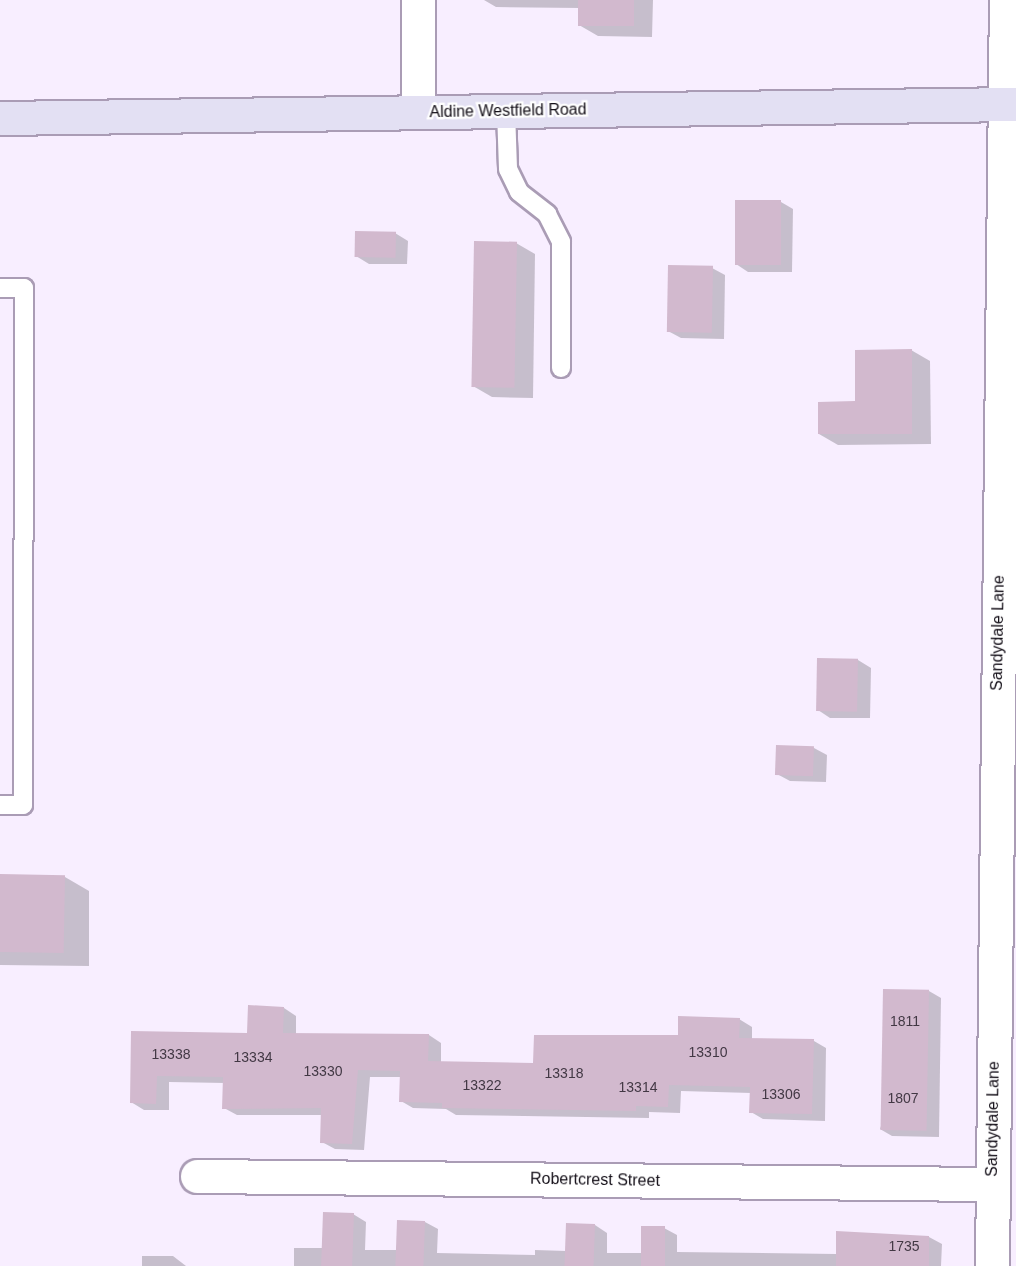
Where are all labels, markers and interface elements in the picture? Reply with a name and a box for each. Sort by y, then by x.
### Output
street label: Aldine Westfield Road [429,100,587,122]
street label: Sandydale Lane [987,575,1009,691]
house number: 1811 [890,1013,920,1029]
house number: 13310 [689,1044,727,1060]
house number: 13338 [152,1046,190,1062]
house number: 13334 [234,1049,272,1065]
street label: Sandydale Lane [982,1061,1004,1177]
house number: 13330 [304,1063,342,1079]
house number: 13318 [545,1065,583,1081]
house number: 13322 [463,1077,501,1093]
house number: 13314 [619,1079,657,1095]
house number: 13306 [762,1086,800,1102]
house number: 1807 [887,1090,919,1106]
street label: Robertcrest Street [530,1169,660,1191]
house number: 1735 [888,1238,920,1254]

